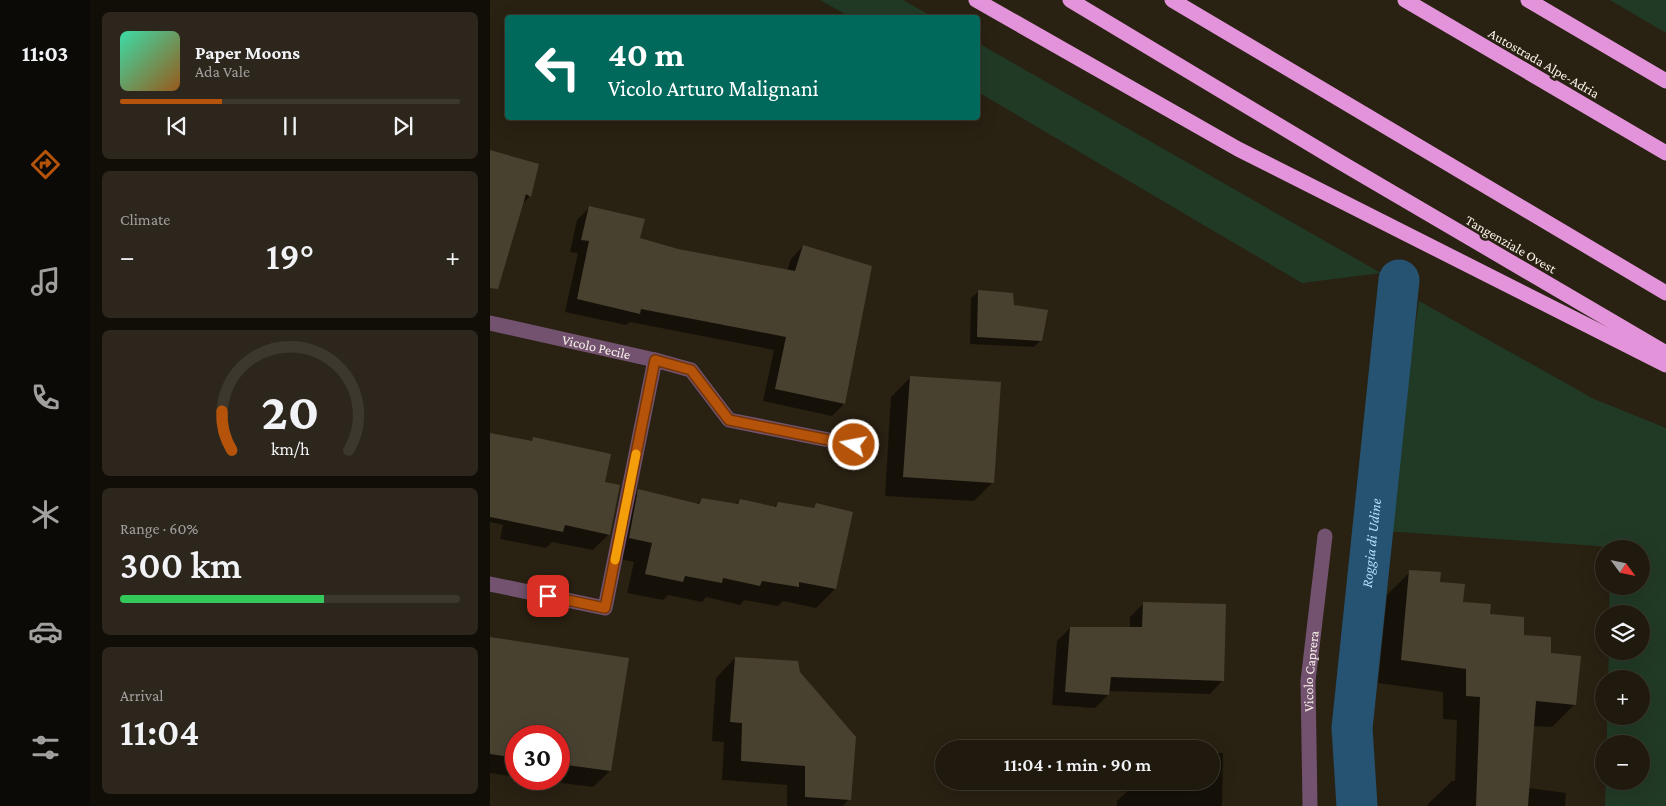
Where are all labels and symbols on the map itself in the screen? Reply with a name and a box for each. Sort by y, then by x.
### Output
street label: Autostrada Alpe-Adria [1486,25,1603,102]
street label: Tangenziale Ovest [1463,212,1559,277]
street label: Vicolo Pecile [561,331,632,362]
position arrow [827,418,879,470]
water label: Roggia di Udine [1359,497,1384,589]
north arrow [1595,540,1650,595]
pin [527,575,569,617]
street label: Vicolo Caprera [1300,629,1322,712]
speed limit sign: 30 [505,725,570,790]

